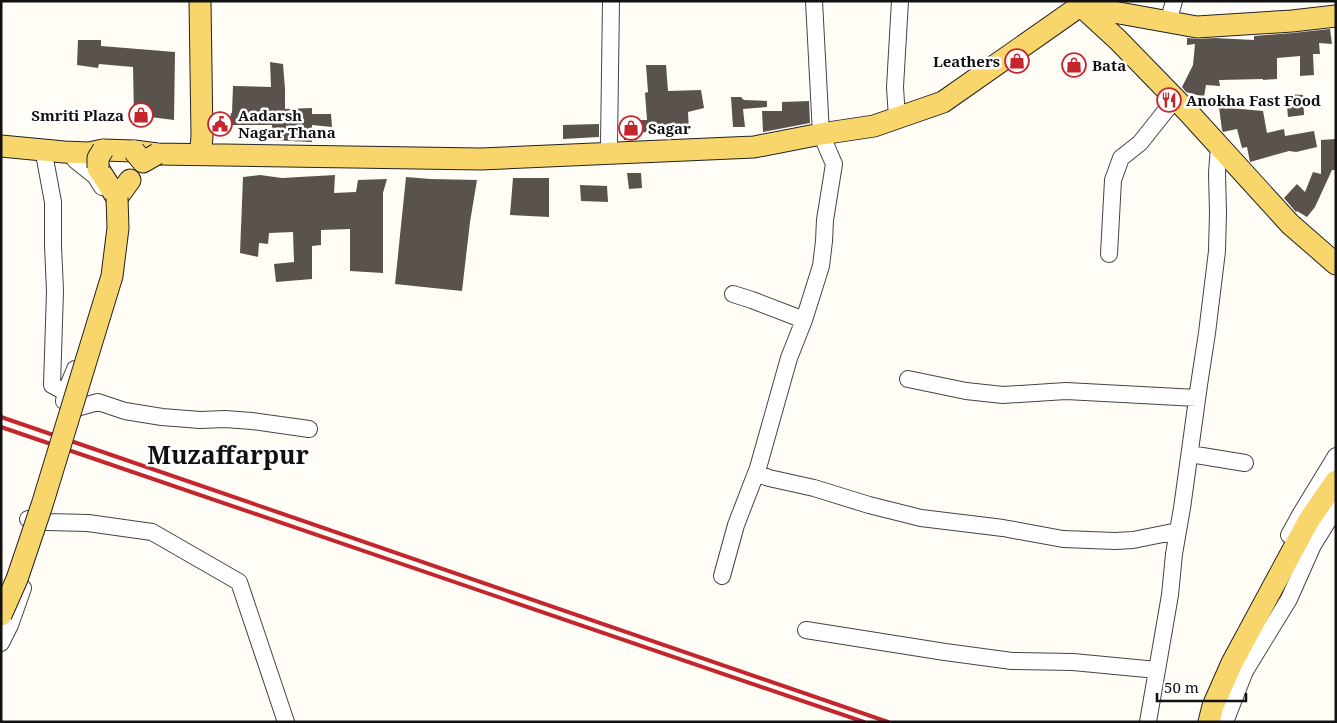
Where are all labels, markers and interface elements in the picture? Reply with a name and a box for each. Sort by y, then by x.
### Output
shop icon: Leathers [1004,48,1030,74]
place label: Leathers [933,51,1000,71]
shop icon: Bata [1061,52,1087,78]
place label: Bata [1092,55,1126,75]
restaurant icon: Anokha Fast Food [1156,87,1182,113]
place label: Anokha Fast Food [1186,90,1321,110]
shop icon: Smriti Plaza [128,102,154,128]
place label: Smriti Plaza [31,105,124,125]
place label: Aadarsh Nagar Thana [238,105,336,142]
public building icon: Aadarsh Nagar Thana [207,111,233,137]
shop icon: Sagar [618,115,644,141]
place label: Sagar [648,118,691,138]
district label: Muzaffarpur [147,437,309,471]
scale bar [1157,670,1246,702]
text: 50 m [1164,677,1199,697]

